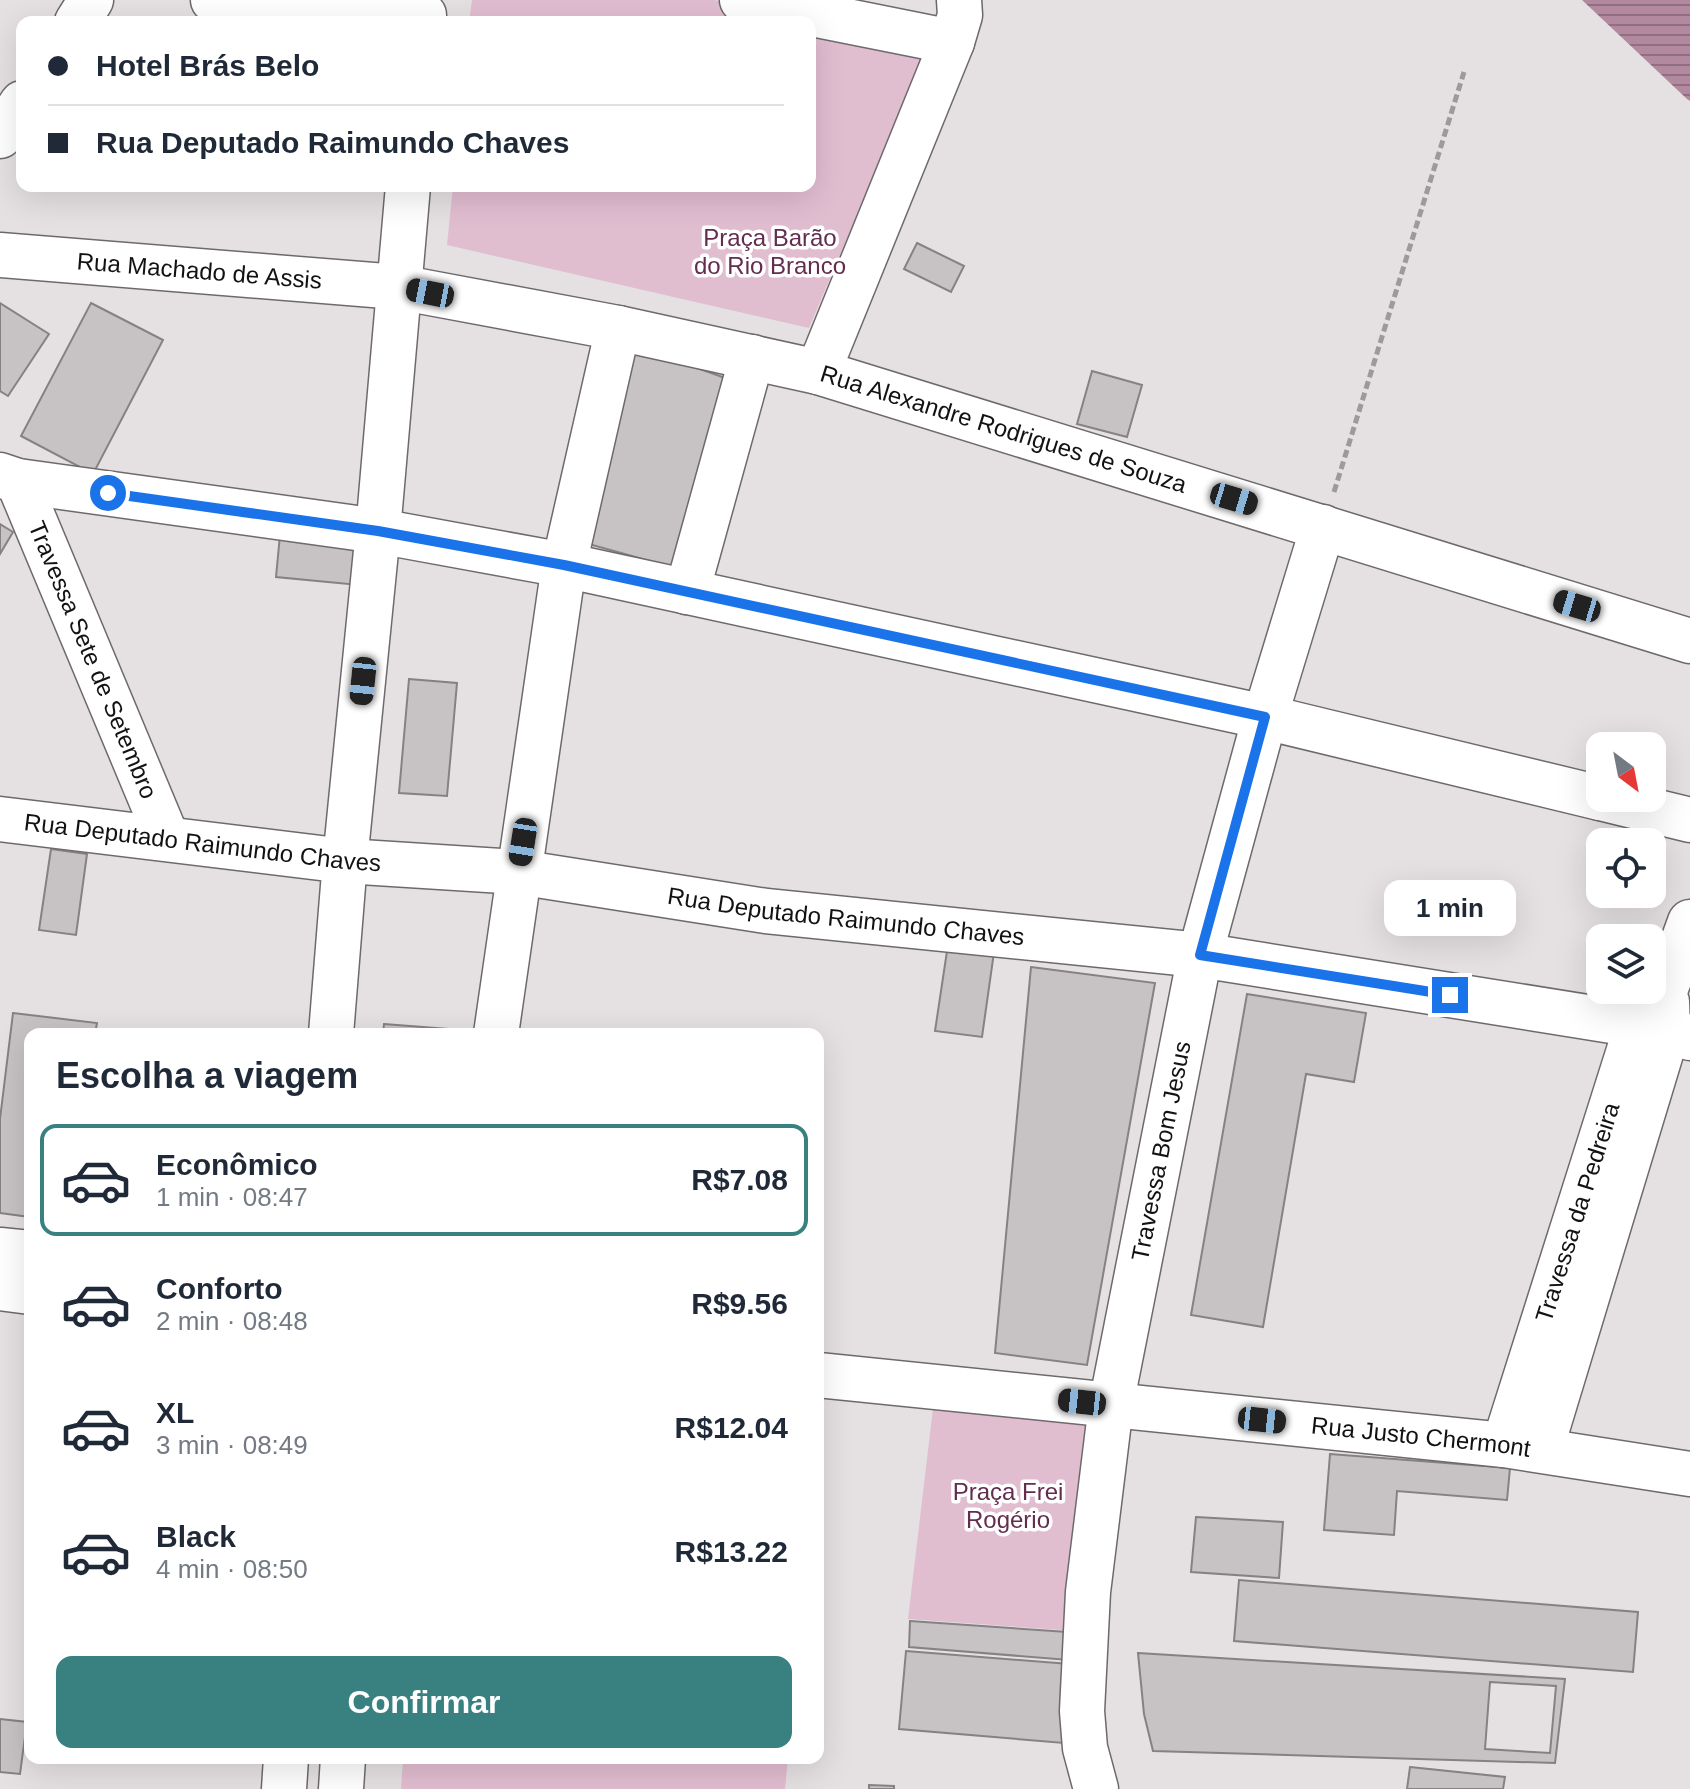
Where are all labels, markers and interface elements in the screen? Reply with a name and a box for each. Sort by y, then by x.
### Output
text: Hotel Brás Belo [96,49,319,82]
text: Rua Deputado Raimundo Chaves [96,126,569,159]
park label: Praça Barão do Rio Branco [694,224,846,279]
street label: Rua Machado de Assis [76,247,323,294]
car [404,277,456,309]
street label: Rua Alexandre Rodrigues de Souza [817,360,1191,498]
route start [90,475,126,511]
car [1208,481,1260,517]
street label: Travessa Sete de Setembro [23,517,163,803]
car [1551,588,1603,624]
car [349,656,377,706]
north arrow [1586,732,1666,812]
map controls [1586,732,1666,1004]
street label: Rua Deputado Raimundo Chaves [23,808,382,876]
car [507,816,539,868]
button: locate [1586,828,1666,908]
callout: 1 min [1384,879,1516,935]
street label: Rua Deputado Raimundo Chaves [666,882,1026,950]
text: 1 min [1416,893,1484,923]
button: layers [1586,924,1666,1004]
route end [1432,977,1468,1013]
street label: Travessa Bom Jesus [1126,1039,1196,1263]
text: Escolha a viagem [56,1055,358,1096]
street label: Travessa da Pedreira [1530,1099,1625,1325]
icon: car [60,1144,132,1216]
text: Econômico [156,1148,318,1181]
text: R$7.08 [691,1163,788,1196]
text: 1 min · 08:47 [156,1182,308,1212]
icon: car [60,1268,132,1340]
text: Conforto [156,1272,283,1305]
text: R$9.56 [691,1287,788,1320]
text: 2 min · 08:48 [156,1306,308,1336]
car [1057,1388,1107,1416]
icon: car [60,1392,132,1464]
text: XL [156,1396,194,1429]
car [1237,1406,1287,1434]
text: R$12.04 [675,1411,788,1444]
street label: Rua Justo Chermont [1310,1411,1533,1462]
text: 3 min · 08:49 [156,1430,308,1460]
park label: Praça Frei Rogério [953,1478,1063,1533]
icon: car [60,1516,132,1588]
text: Black [156,1520,236,1553]
text: R$13.22 [675,1535,788,1568]
text: 4 min · 08:50 [156,1554,308,1584]
button: Confirmar [56,1656,792,1748]

